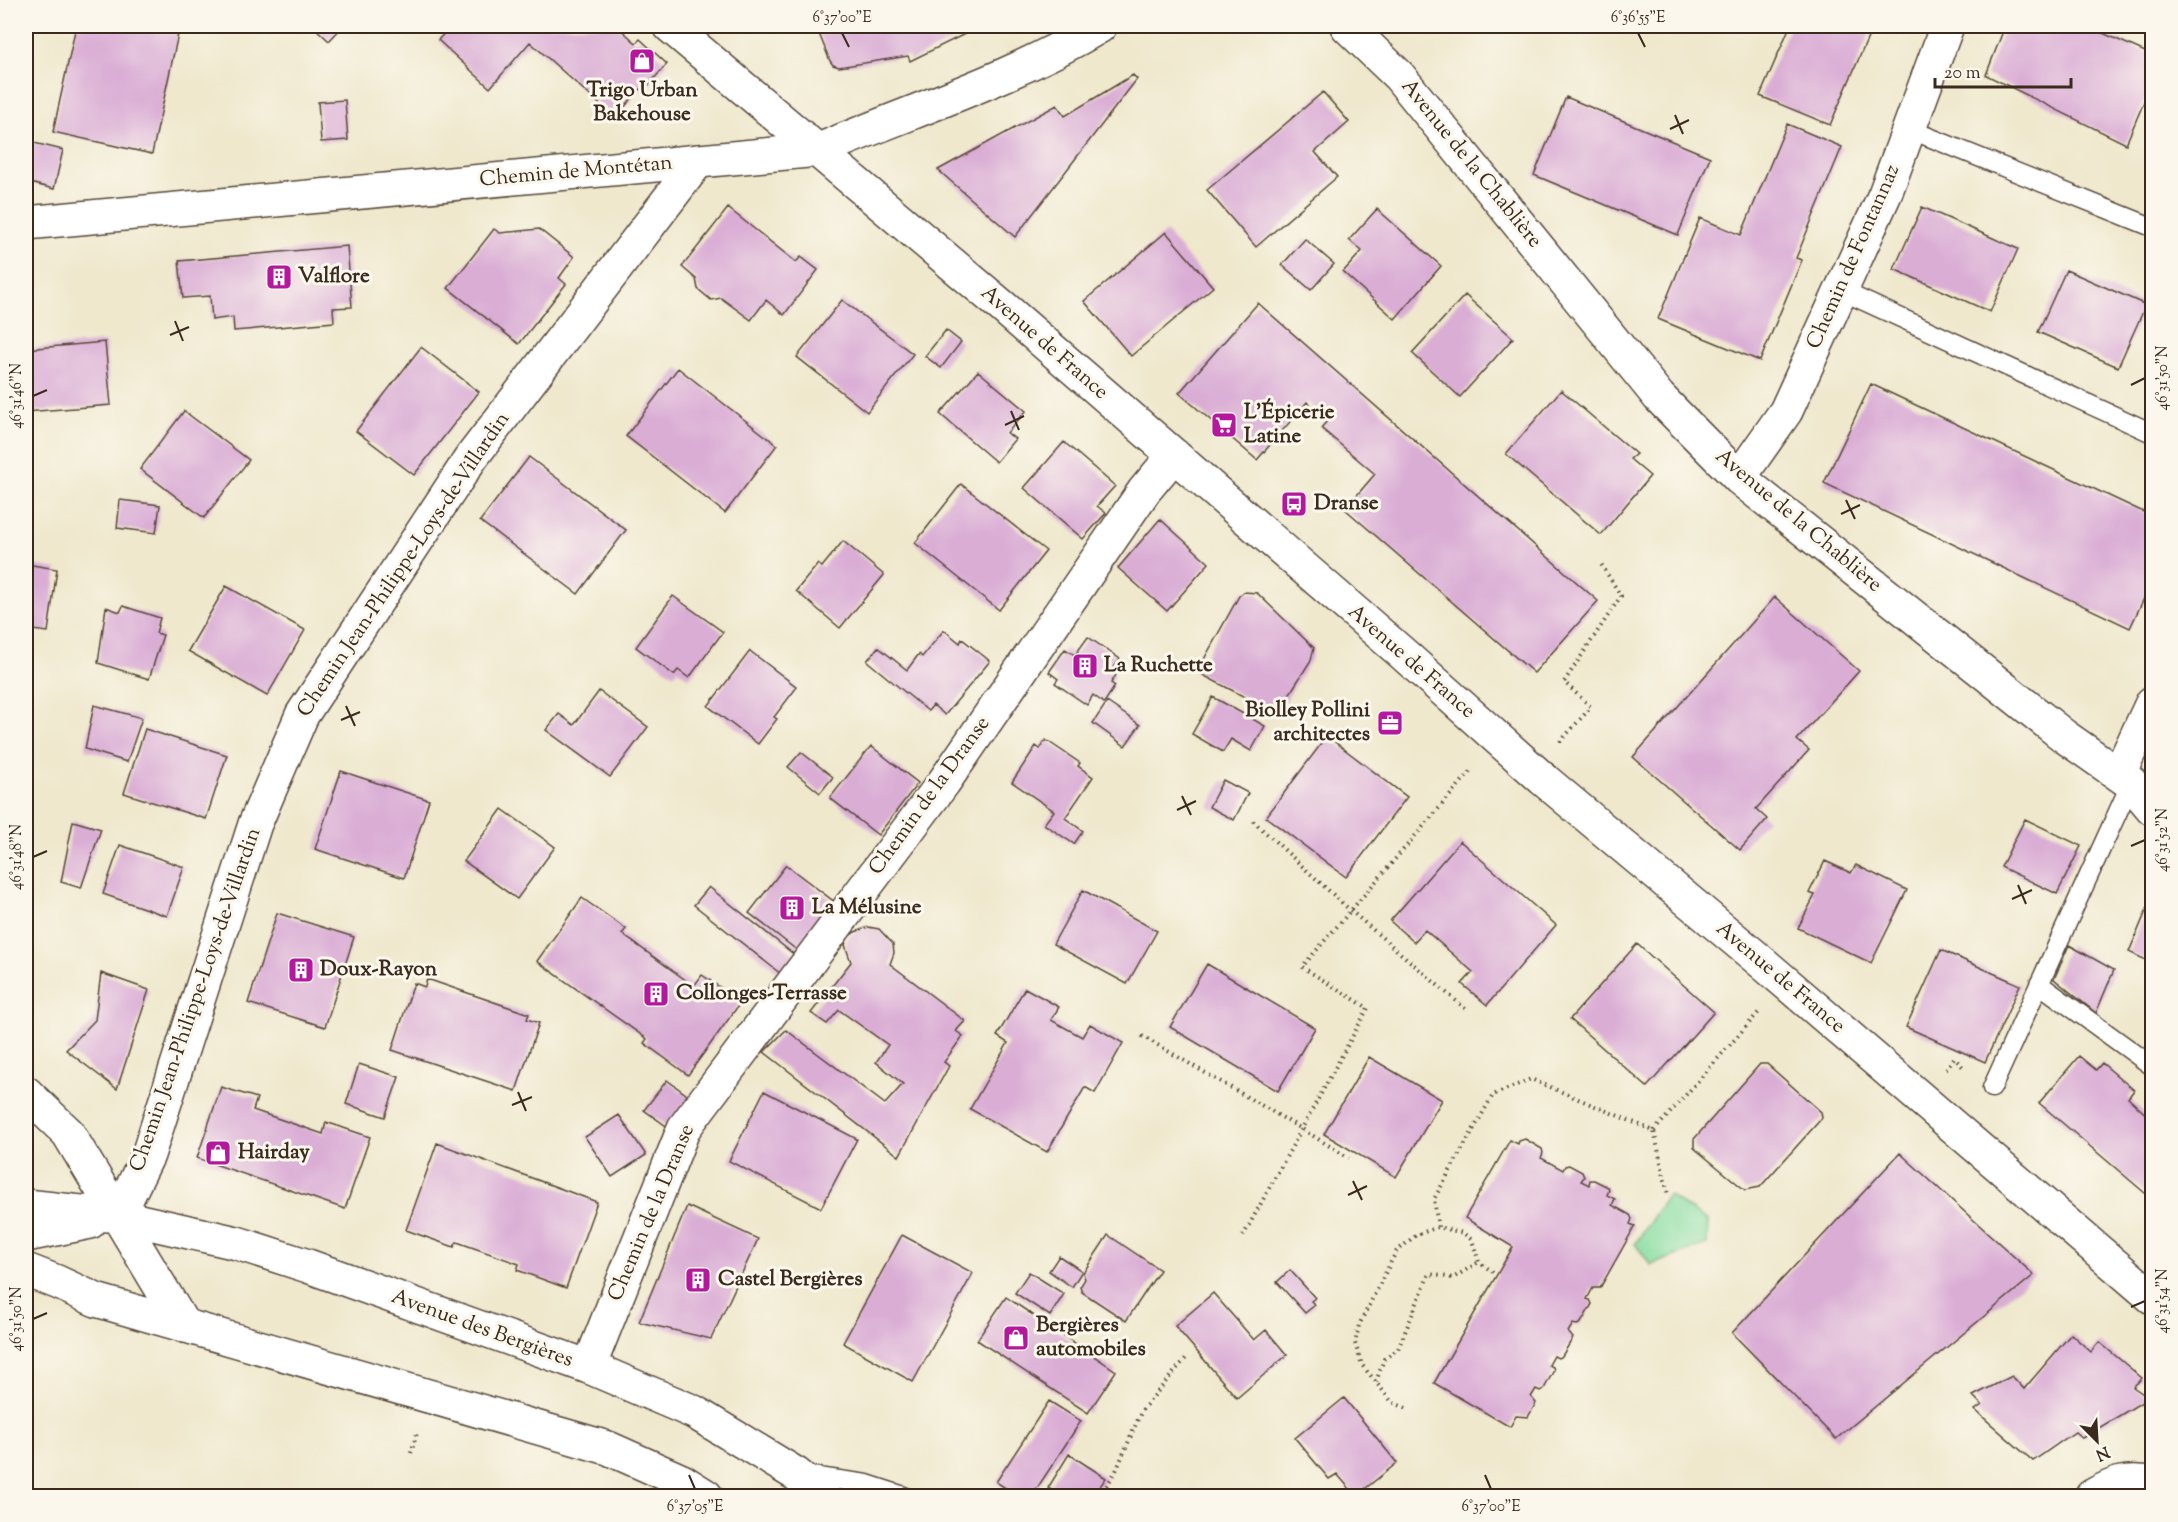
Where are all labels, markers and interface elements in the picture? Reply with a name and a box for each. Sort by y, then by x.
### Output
text: 6°37'00"E [813,8,871,29]
text: 6°36'55"E [1611,8,1665,29]
shop icon: Trigo Urban Bakehouse [627,46,657,76]
scale bar [1935,51,2072,89]
text: 20 m [1944,61,1981,87]
street label: Avenue de la Chablière [1393,73,1549,255]
place label: Trigo Urban Bakehouse [586,76,698,130]
street label: Chemin de Montétan [478,149,674,195]
street label: Chemin de Fontannaz [1800,160,1908,354]
building icon: Valflore [264,262,294,292]
place label: Valflore [298,262,370,292]
street label: Avenue de France [973,279,1115,407]
text: 46°31'50"N [2153,346,2174,410]
text: 46°31'46"N [7,363,28,429]
place label: L'Épicerie Latine [1244,398,1335,452]
street label: Chemin Jean-Philippe-Loys-de-Villardin [290,406,518,724]
supermarket icon: L'Épicerie Latine [1209,410,1239,440]
street label: Avenue de la Chablière [1708,442,1888,600]
bus stop icon: Dranse [1279,489,1309,519]
place label: Dranse [1314,489,1379,519]
street label: Avenue de France [1340,598,1482,726]
building icon: La Ruchette [1070,651,1100,681]
place label: La Ruchette [1104,651,1213,681]
place label: Biolley Pollini architectes [1245,696,1370,750]
office icon: Biolley Pollini architectes [1375,708,1405,738]
street label: Chemin de la Dranse [862,710,998,882]
text: 46°31'52"N [2153,808,2174,872]
text: 46°31'48"N [7,824,28,890]
street label: Chemin Jean-Philippe-Loys-de-Villardin [123,824,269,1176]
building icon: La Mélusine [777,893,807,923]
place label: La Mélusine [812,893,922,923]
street label: Avenue de France [1709,915,1851,1041]
building icon: Doux-Rayon [286,955,316,985]
place label: Doux-Rayon [320,955,438,985]
building icon: Collonges-Terrasse [641,979,671,1009]
place label: Collonges-Terrasse [676,979,847,1009]
street label: Chemin de la Dranse [601,1120,703,1306]
shop icon: Hairday [203,1138,233,1168]
place label: Hairday [238,1138,310,1168]
building icon: Castel Bergières [683,1265,713,1295]
place label: Castel Bergières [718,1265,862,1295]
text: 46°31'54"N [2153,1269,2174,1333]
street label: Avenue des Bergières [387,1282,577,1376]
text: 46°31'50"N [7,1287,28,1351]
place label: Bergières automobiles [1036,1311,1146,1365]
shop icon: Bergières automobiles [1001,1323,1031,1353]
north arrow [2067,1411,2127,1471]
text: N [2091,1439,2113,1466]
text: 6°37'05"E [667,1497,723,1518]
text: 6°37'00"E [1462,1497,1520,1518]

